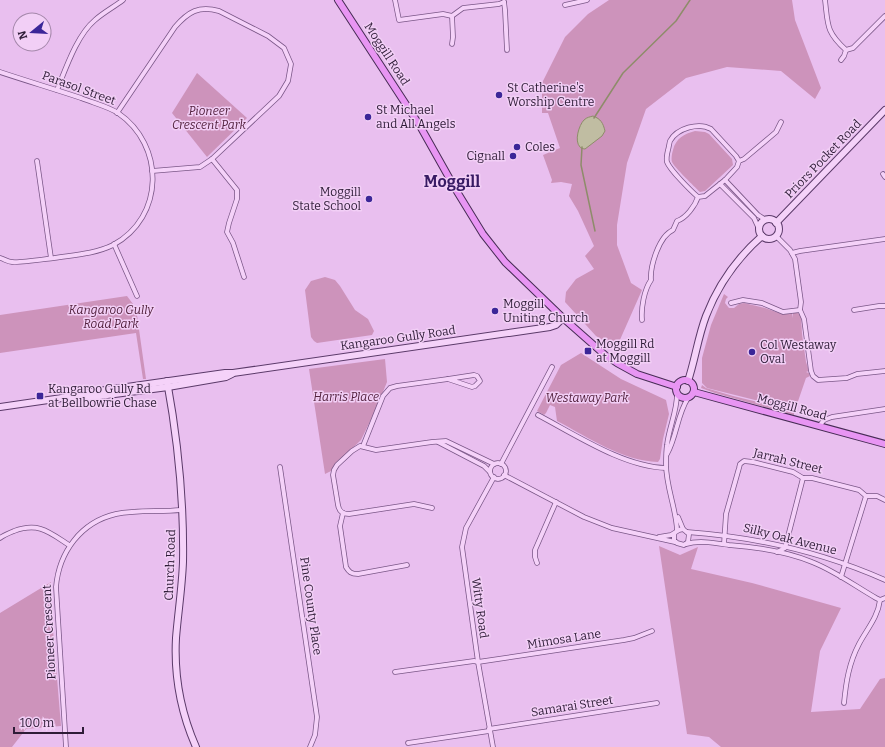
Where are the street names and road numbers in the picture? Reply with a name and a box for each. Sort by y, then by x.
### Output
street label: Moggill Road [362,20,412,88]
street label: Parasol Street [40,68,118,108]
street label: Priors Pocket Road [782,117,864,201]
street label: Kangaroo Gully Road [339,323,457,353]
street label: Moggill Road [755,391,829,423]
street label: Jarrah Street [751,445,825,476]
street label: Silky Oak Avenue [742,521,838,557]
street label: Church Road [162,529,178,601]
street label: Pine County Place [297,556,325,656]
street label: Witty Road [469,577,491,639]
street label: Pioneer Crescent [39,583,58,680]
street label: Mimosa Lane [526,626,602,652]
street label: Samarai Street [530,693,615,719]

